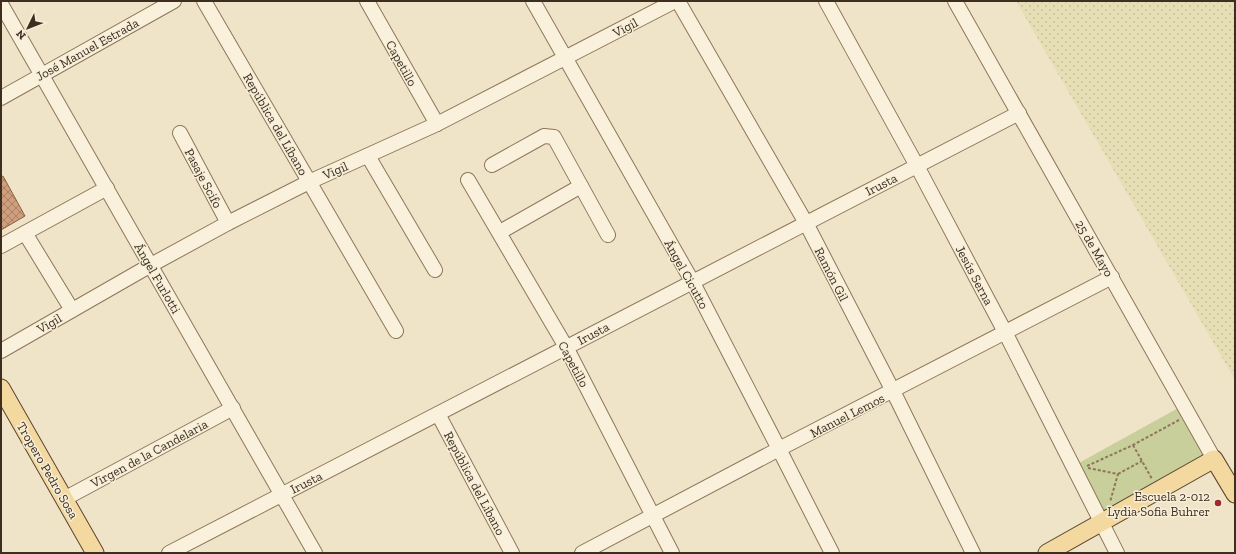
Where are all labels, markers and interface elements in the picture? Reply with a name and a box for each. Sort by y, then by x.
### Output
north arrow [8,8,48,48]
street label: Vigil [609,14,641,41]
street label: José Manuel Estrada [33,15,142,84]
text: N [13,27,29,42]
street label: Capetillo [383,38,420,89]
street label: República del Líbano [240,71,311,178]
street label: Pasaje Scifo [181,146,226,211]
street label: Vigil [319,158,351,183]
street label: Irusta [863,170,900,199]
street label: 25 de Mayo [1072,217,1117,280]
street label: Ángel Cicutto [661,237,712,312]
street label: Ángel Furlotti [131,240,184,316]
street label: Jesús Serna [953,243,997,308]
street label: Ramón Gil [812,245,852,304]
street label: Vigil [33,310,65,337]
street label: Irusta [575,319,612,348]
street label: Capetillo [555,339,592,390]
street label: Manuel Lemos [807,390,887,441]
street label: Virgen de la Candelaria [87,416,211,491]
street label: Tropero Pedro Sosa [14,419,82,522]
street label: República del Líbano [441,429,508,538]
street label: Irusta [288,468,325,497]
place label: Escuela 2-012 Lydia Sofia Buhrer [1107,489,1210,519]
marker: Escuela 2-012 Lydia Sofia Buhrer [1213,498,1223,508]

